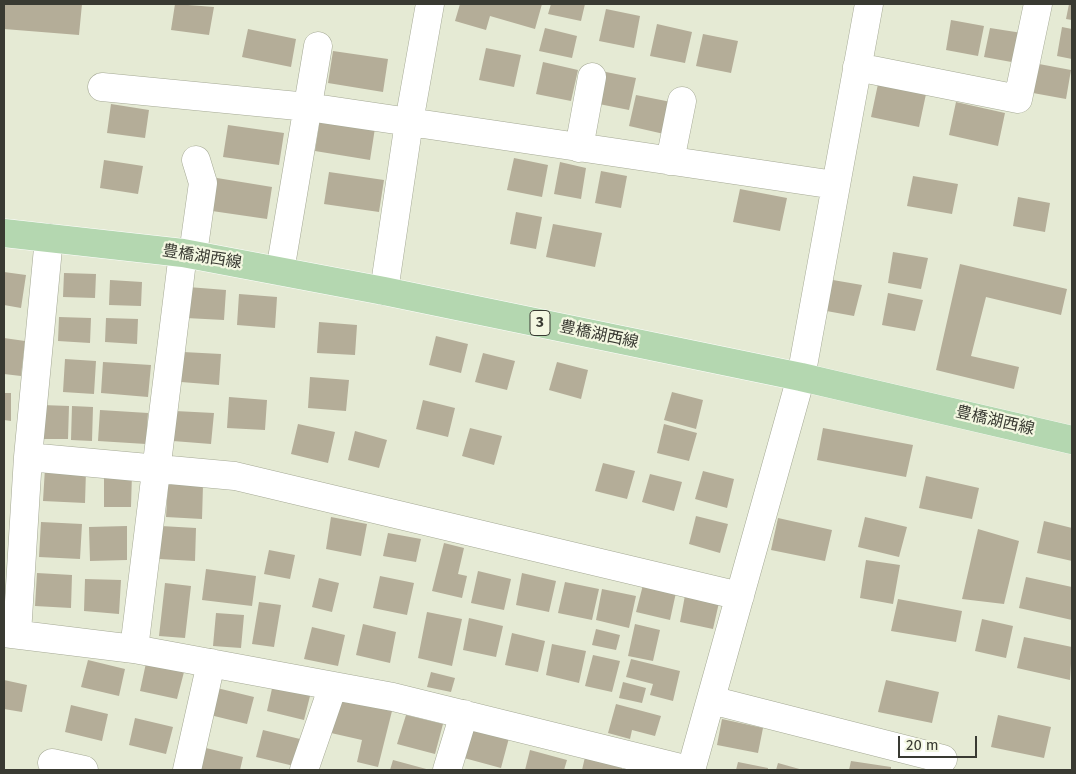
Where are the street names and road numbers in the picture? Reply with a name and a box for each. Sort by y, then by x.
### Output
street label: 豊橋湖西線 [161,241,243,273]
road number: 3 [530,310,550,336]
street label: 豊橋湖西線 [558,317,640,353]
street label: 豊橋湖西線 [954,403,1036,439]

